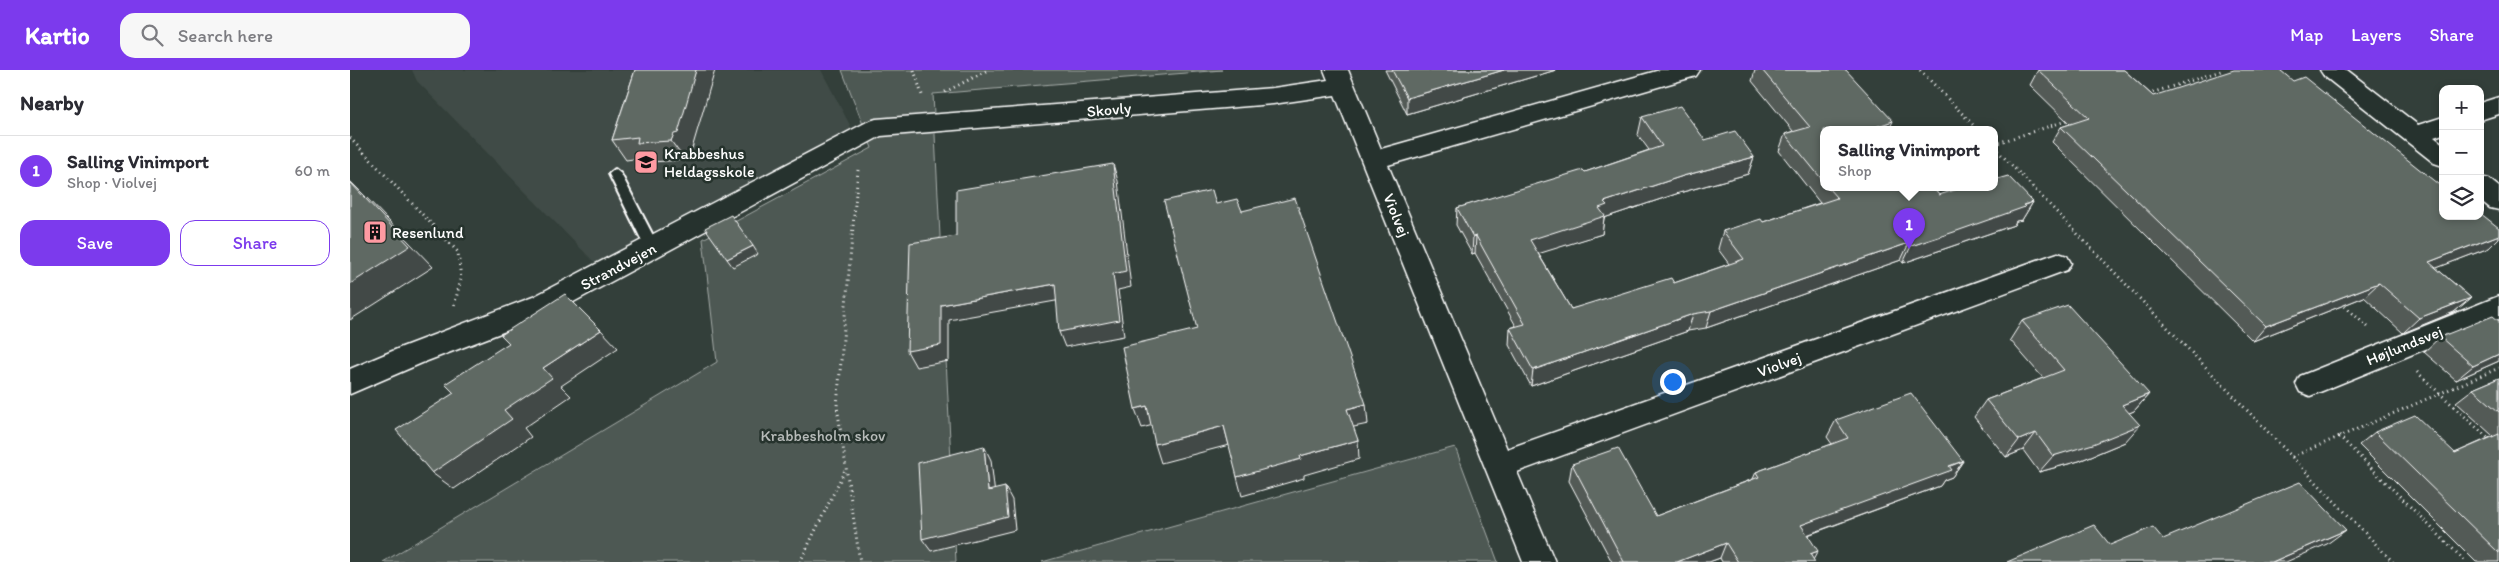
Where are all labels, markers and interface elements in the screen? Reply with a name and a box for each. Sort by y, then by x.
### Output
search box [120,13,470,58]
text: Kartio [25,21,90,50]
icon: search [138,21,166,49]
text: Search here [178,24,273,47]
text: Map [2290,24,2323,46]
text: Layers [2351,24,2401,46]
text: Share [2429,24,2474,46]
map controls [2439,85,2484,220]
button: + [2439,85,2484,130]
text: Nearby [20,90,84,115]
street label: Skovly [1086,98,1133,121]
popup [1820,126,1998,191]
button: − [2439,130,2484,175]
text: Salling Vinimport [1838,138,1980,161]
place label: Krabbeshus Heldagsskole [664,144,755,181]
school or university icon: Krabbeshus Heldagsskole [633,149,659,175]
text: Salling Vinimport [67,150,209,173]
text: 1 [32,161,40,180]
text: 60 m [295,161,330,180]
text: Shop [1838,161,1872,180]
text: Shop · Violvej [67,173,157,192]
button: layers [2439,175,2484,220]
street label: Violvej [1379,191,1414,240]
pin: 1 [1893,208,1925,249]
building icon: Resenlund [362,219,388,245]
button: Save [20,220,170,266]
button: Share [180,220,330,266]
place label: Resenlund [392,223,464,242]
street label: Strandvejen [577,239,659,294]
street label: Højlundsvej [2363,322,2445,369]
street label: Violvej [1755,348,1804,381]
your location [1660,369,1686,395]
park label: Krabbesholm skov [760,426,886,445]

